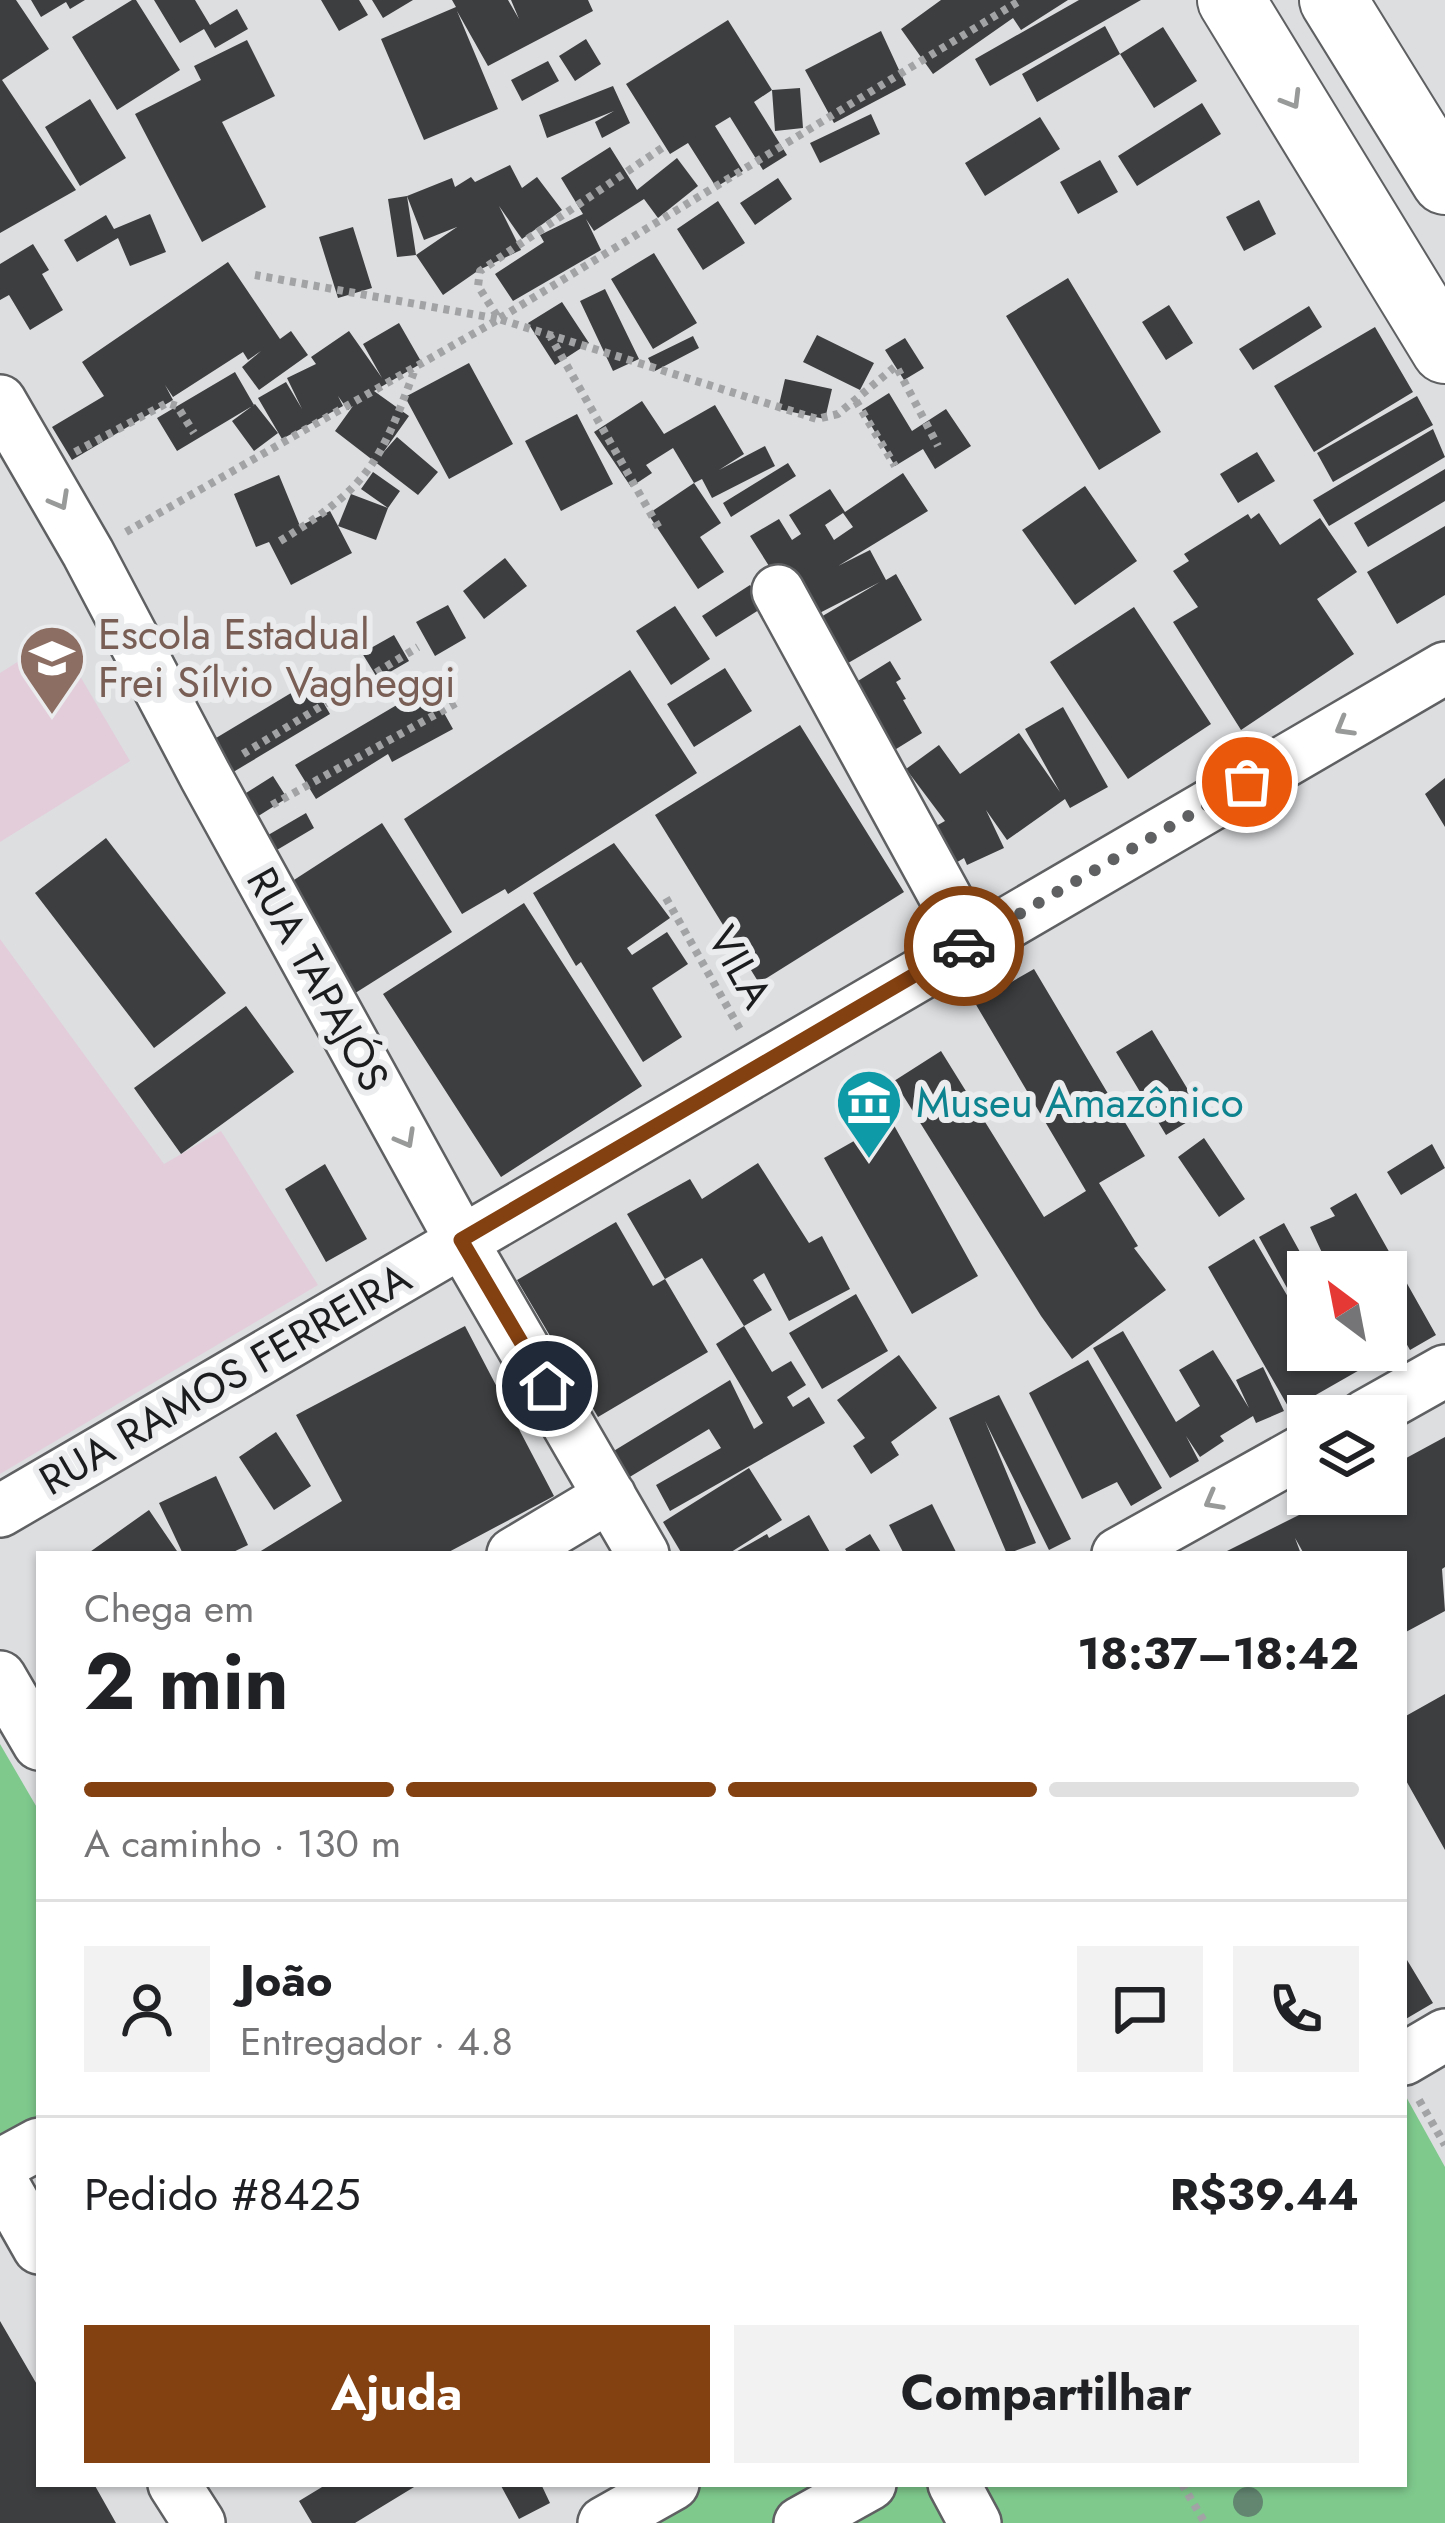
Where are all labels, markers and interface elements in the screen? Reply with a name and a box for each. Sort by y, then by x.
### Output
one-way arrow [1278,87,1300,109]
one-way arrow [46,489,69,510]
place label: Escola Estadual Frei Sílvio Vagheggi [98,604,456,713]
school or university icon: Escola Estadual Frei Sílvio Vagheggi [17,623,87,717]
one-way arrow [1335,712,1356,735]
pin [1196,731,1298,833]
icon: bag [1214,749,1280,815]
street label: RUA TAPAJÓS [231,856,405,1102]
courier [904,886,1024,1006]
icon: car [931,913,997,979]
street label: VILA [693,915,788,1020]
museum icon: Museu Amazônico [834,1067,904,1161]
place label: Museu Amazônico [916,1072,1244,1133]
one-way arrow [392,1127,415,1148]
street label: RUA RAMOS FERREIRA [28,1247,422,1510]
north arrow [1287,1251,1407,1371]
map controls [1287,1251,1407,1515]
pin [496,1335,598,1437]
icon: home [514,1353,580,1419]
button: layers [1287,1395,1407,1515]
one-way arrow [1204,1487,1225,1510]
text: Chega em [84,1580,254,1637]
text: 18:37–18:42 [1077,1621,1359,1686]
text: 2 min [84,1626,289,1738]
text: A caminho · 130 m [84,1815,401,1872]
button: person [84,1946,210,2072]
button: chat [1077,1946,1203,2072]
button: phone [1233,1946,1359,2072]
text: João [240,1948,332,2013]
text: Entregador · 4.8 [240,2013,513,2070]
text: Pedido #8425 [84,2162,361,2227]
text: R$39.44 [1170,2162,1359,2227]
button: Ajuda [84,2325,710,2463]
button: Compartilhar [734,2325,1359,2463]

